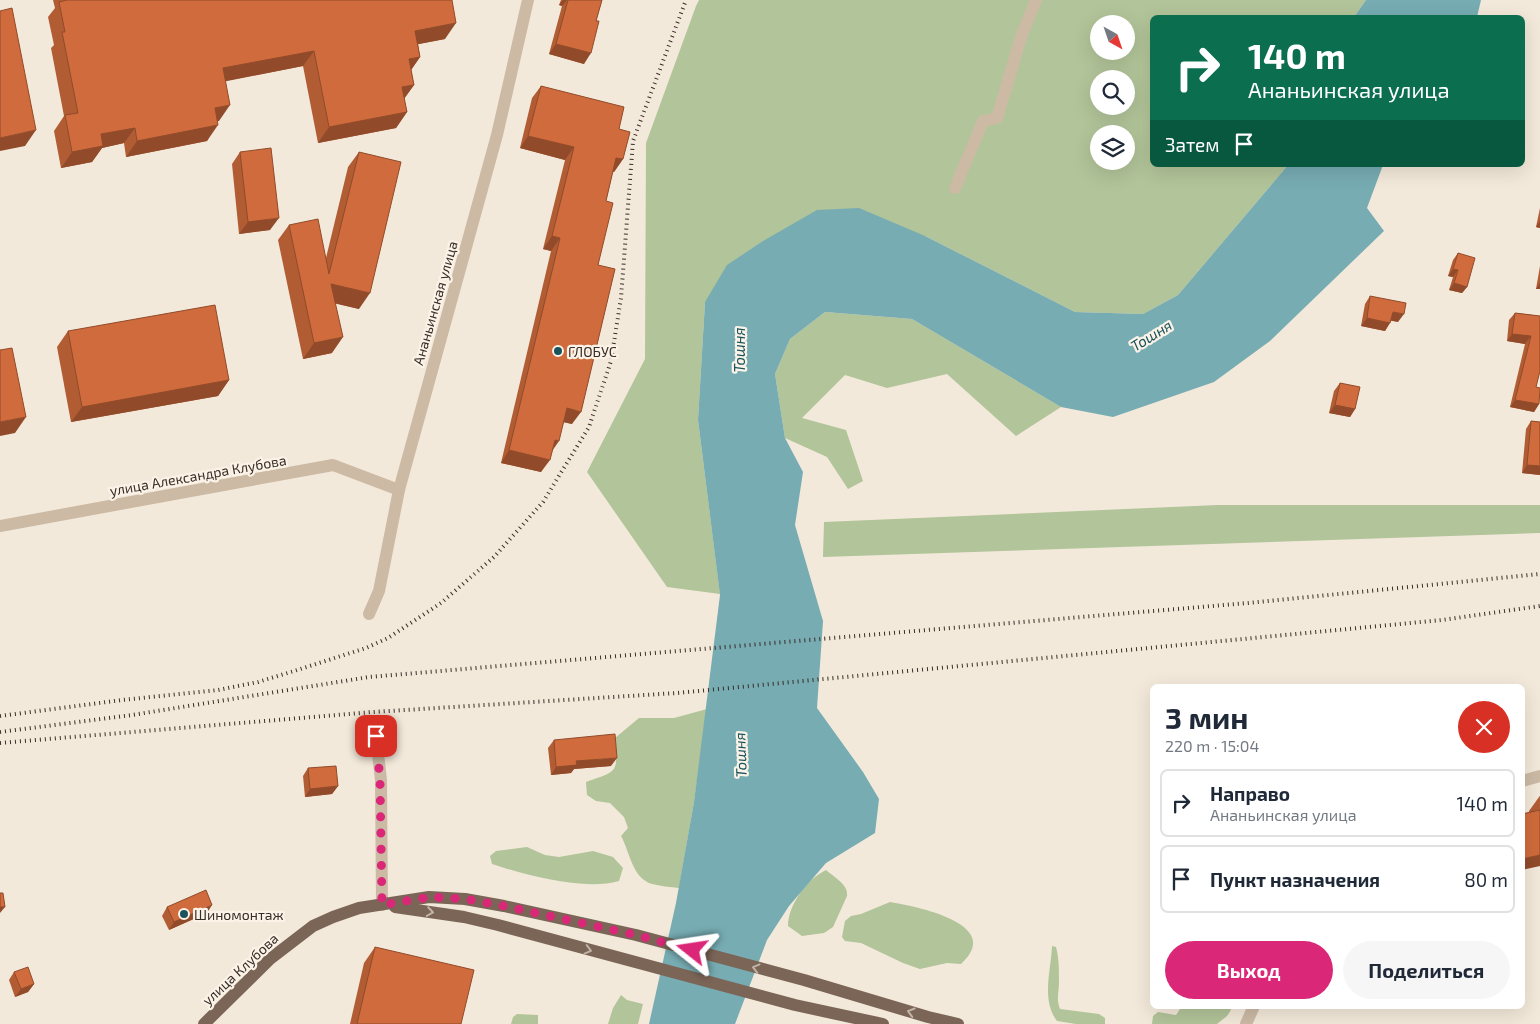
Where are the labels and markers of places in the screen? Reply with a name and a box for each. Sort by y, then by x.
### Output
place label: ГЛОБУС [568,343,617,360]
marker: ГЛОБУС [552,345,564,357]
pin [355,715,397,757]
place label: Шиномонтаж [194,906,284,923]
marker: Шиномонтаж [178,908,190,920]

